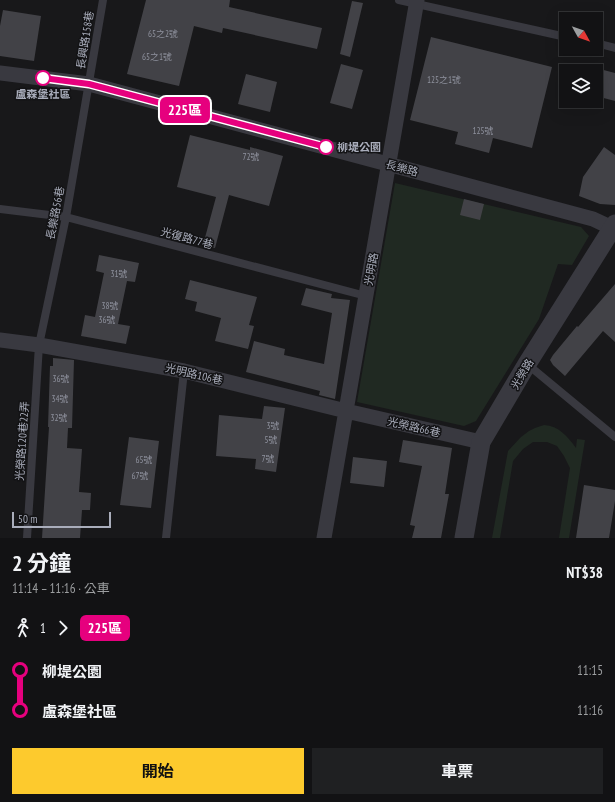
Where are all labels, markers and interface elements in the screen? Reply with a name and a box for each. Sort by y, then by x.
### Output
street label: 長興路158巷 [73,10,97,70]
north arrow [559,12,603,56]
map controls [559,12,603,108]
house number: 65之2號 [148,28,178,39]
house number: 65之1號 [142,51,172,62]
button: layers [559,64,603,108]
marker: 盧森堡社區 [35,70,51,86]
house number: 125之1號 [427,74,461,85]
place label: 盧森堡社區 [16,87,71,101]
line badge: 225區 [157,97,213,123]
text: 225區 [168,101,202,119]
house number: 125號 [472,125,494,136]
marker: 柳堤公園 [318,139,334,155]
place label: 柳堤公園 [337,140,381,154]
house number: 72號 [242,151,260,162]
street label: 長樂路 [384,157,420,179]
street label: 長樂路56巷 [43,185,67,241]
street label: 光復路77巷 [159,224,215,252]
street label: 光明路 [361,252,381,286]
house number: 31號 [110,268,128,279]
house number: 38號 [101,300,119,311]
house number: 36號 [98,314,116,325]
street label: 光榮路 [508,356,536,392]
street label: 光明路106巷 [164,361,224,387]
house number: 36號 [52,373,70,384]
house number: 34號 [51,393,69,404]
street label: 光榮路120巷22弄 [12,401,32,481]
house number: 32號 [50,412,68,423]
street label: 光榮路66巷 [386,414,442,440]
house number: 3號 [266,420,280,431]
house number: 5號 [264,434,278,445]
house number: 7號 [261,453,275,464]
house number: 65號 [135,454,153,465]
house number: 67號 [131,470,149,481]
scale bar [12,510,111,529]
text: 50 m [18,512,37,526]
text: 2 分鐘 [12,549,71,577]
text: NT$38 [566,563,603,582]
text: 11:14 – 11:16 · 公車 [12,580,110,597]
icon: walk [12,617,34,639]
icon: forward [52,617,74,639]
text: 225區 [88,619,122,637]
text: 1 [40,620,46,637]
text: 柳堤公園 [42,662,102,681]
text: 11:15 [577,662,603,679]
text: 盧森堡社區 [42,702,117,721]
text: 11:16 [577,702,603,719]
button: 開始 [12,748,304,794]
button: 車票 [312,748,603,794]

